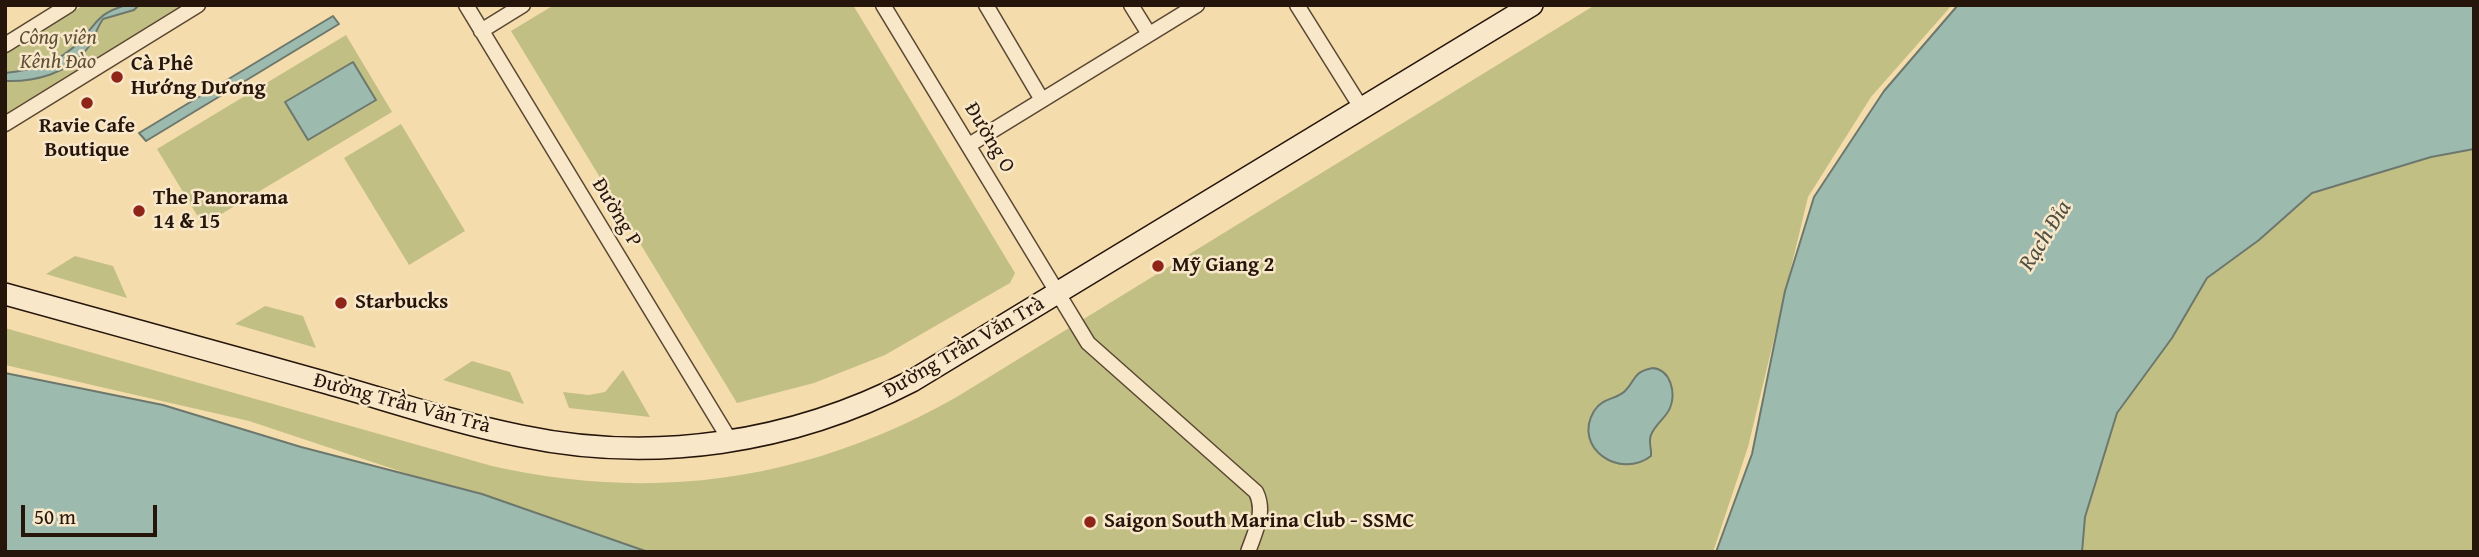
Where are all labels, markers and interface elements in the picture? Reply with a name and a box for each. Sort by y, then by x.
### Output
park label: Công viên Kênh Đào [19,26,97,76]
place label: Cà Phê Hướng Dương [131,52,266,102]
marker: Cà Phê Hướng Dương [109,69,125,85]
marker: Ravie Cafe Boutique [79,95,95,111]
street label: Đường O [958,98,1020,178]
place label: Ravie Cafe Boutique [39,114,135,164]
street label: Đường P [586,174,646,252]
place label: The Panorama 14 & 15 [153,186,288,236]
water label: Rạch Đỉa [2014,196,2078,276]
marker: The Panorama 14 & 15 [131,203,147,219]
place label: Mỹ Giang 2 [1172,253,1274,279]
marker: Mỹ Giang 2 [1150,258,1166,274]
place label: Starbucks [355,290,448,316]
street label: Đường Trần Văn Trà [879,292,1049,404]
marker: Starbucks [333,295,349,311]
street label: Đường Trần Văn Trà [311,368,493,440]
scale bar [24,490,161,534]
text: 50 m [34,501,76,532]
place label: Saigon South Marina Club - SSMC [1104,509,1414,535]
marker: Saigon South Marina Club - SSMC [1082,514,1098,530]

